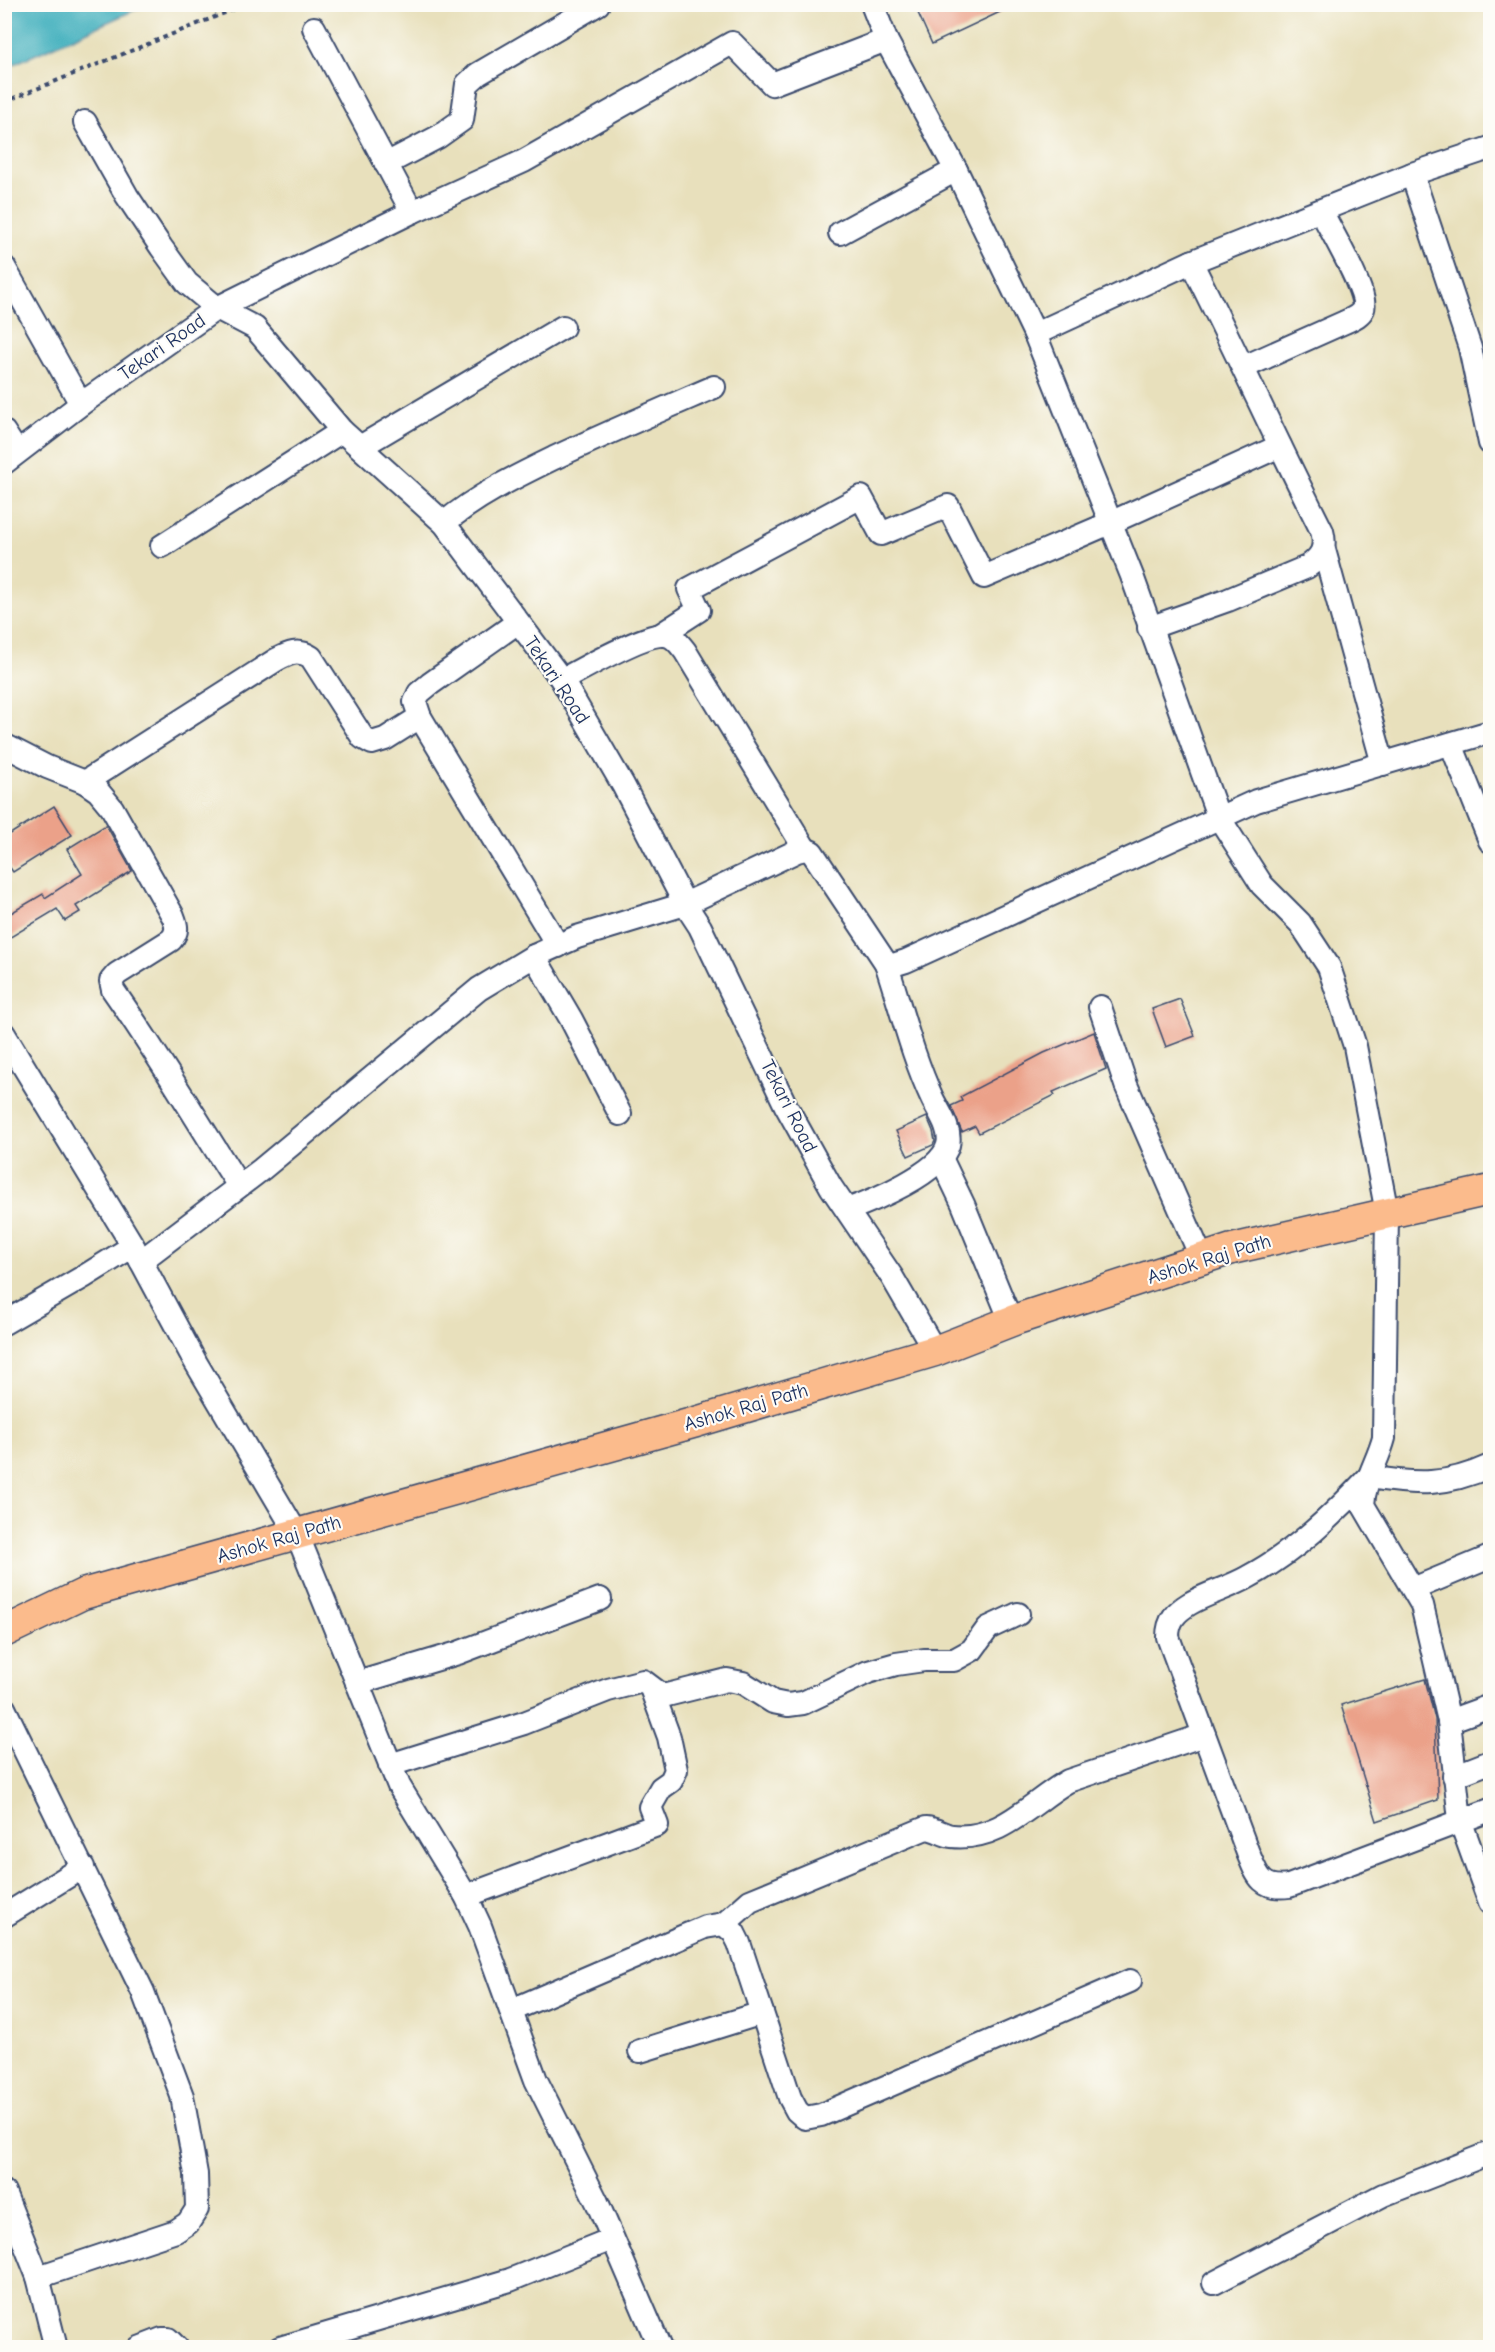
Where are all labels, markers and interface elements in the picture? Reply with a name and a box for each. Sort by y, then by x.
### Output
street label: Tekari Road [114,309,210,385]
street label: Tekari Road [519,632,595,728]
street label: Tekari Road [756,1056,822,1156]
street label: Ashok Raj Path [1144,1229,1274,1289]
street label: Ashok Raj Path [681,1378,811,1436]
street label: Ashok Raj Path [214,1510,344,1568]

